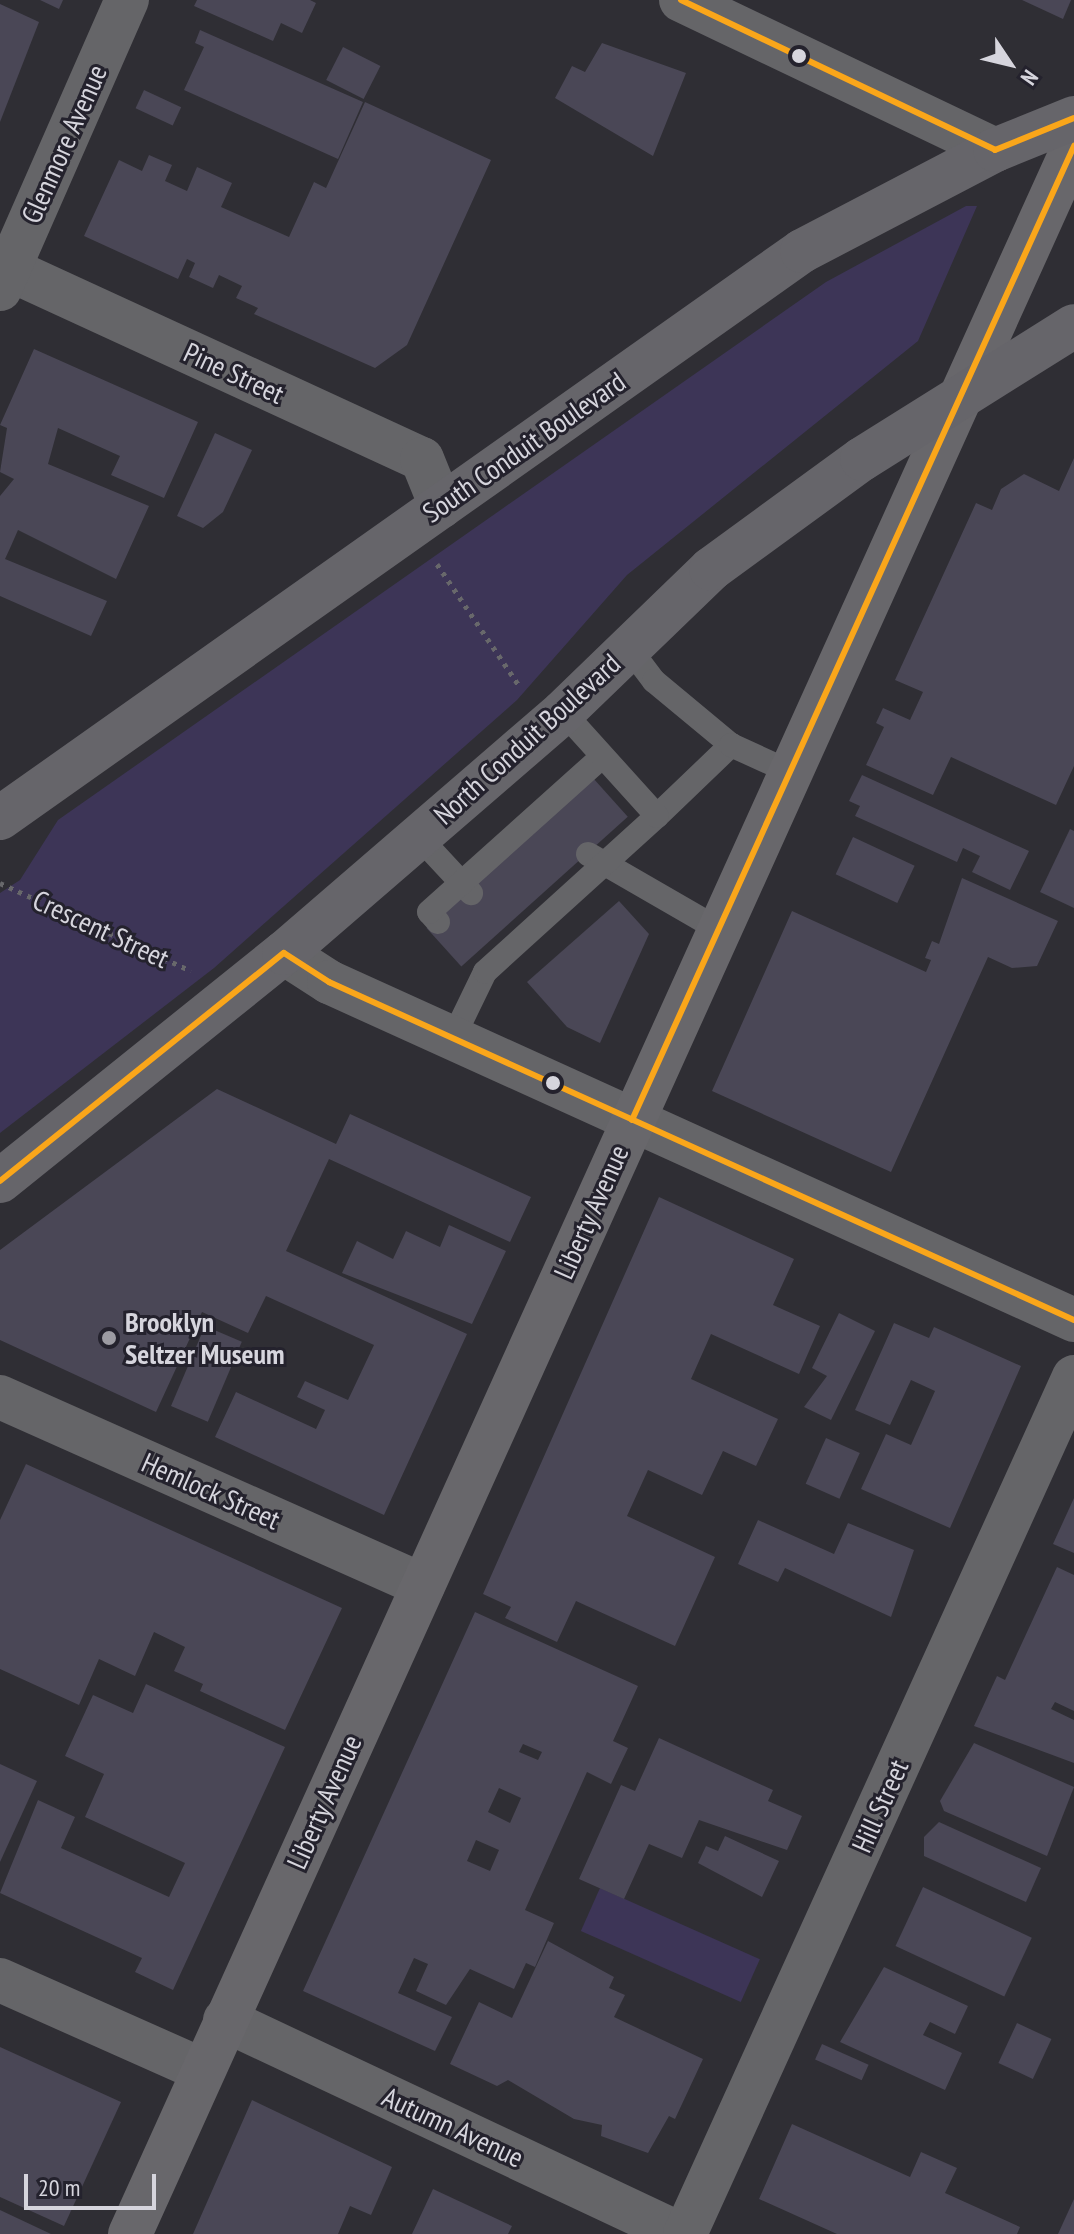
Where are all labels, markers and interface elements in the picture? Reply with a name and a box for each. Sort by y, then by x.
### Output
north arrow [970,24,1050,104]
unlabelled marker [791,48,807,64]
street label: Glenmore Avenue [14,59,114,229]
text: N [1015,65,1045,91]
street label: Pine Street [179,335,289,411]
street label: South Conduit Boulevard [416,365,632,529]
street label: North Conduit Boulevard [427,647,627,831]
street label: Crescent Street [28,883,174,975]
unlabelled marker [545,1075,561,1091]
street label: Liberty Avenue [546,1139,636,1285]
place label: Brooklyn Seltzer Museum [125,1305,285,1371]
marker: Brooklyn Seltzer Museum [100,1329,118,1347]
street label: Hemlock Street [136,1446,286,1536]
street label: Liberty Avenue [279,1729,369,1875]
street label: Hill Street [845,1754,915,1858]
street label: Autumn Avenue [377,2080,529,2174]
scale bar [28,2158,160,2208]
text: 20 m [38,2172,80,2203]

